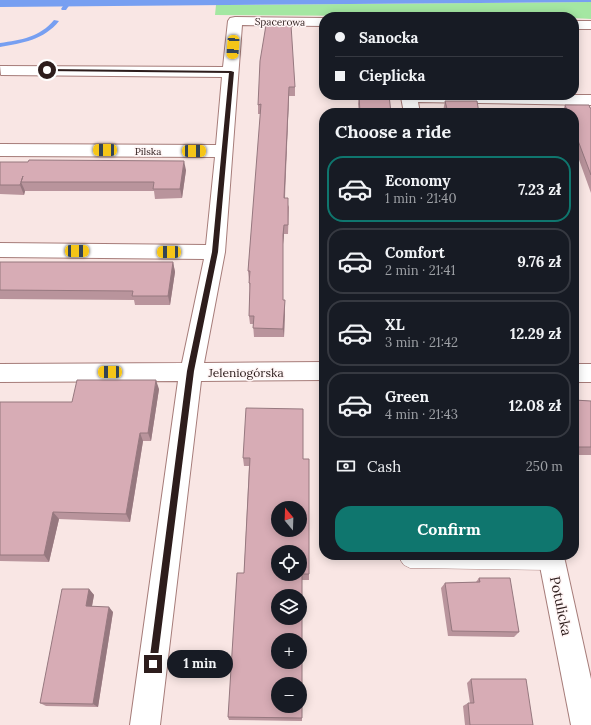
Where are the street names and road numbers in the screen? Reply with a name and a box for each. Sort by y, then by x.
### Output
street label: Spacerowa [255,15,305,29]
street label: Pilska [135,145,161,158]
street label: Jeleniogórska [207,365,284,380]
street label: Potulicka [546,575,576,637]

